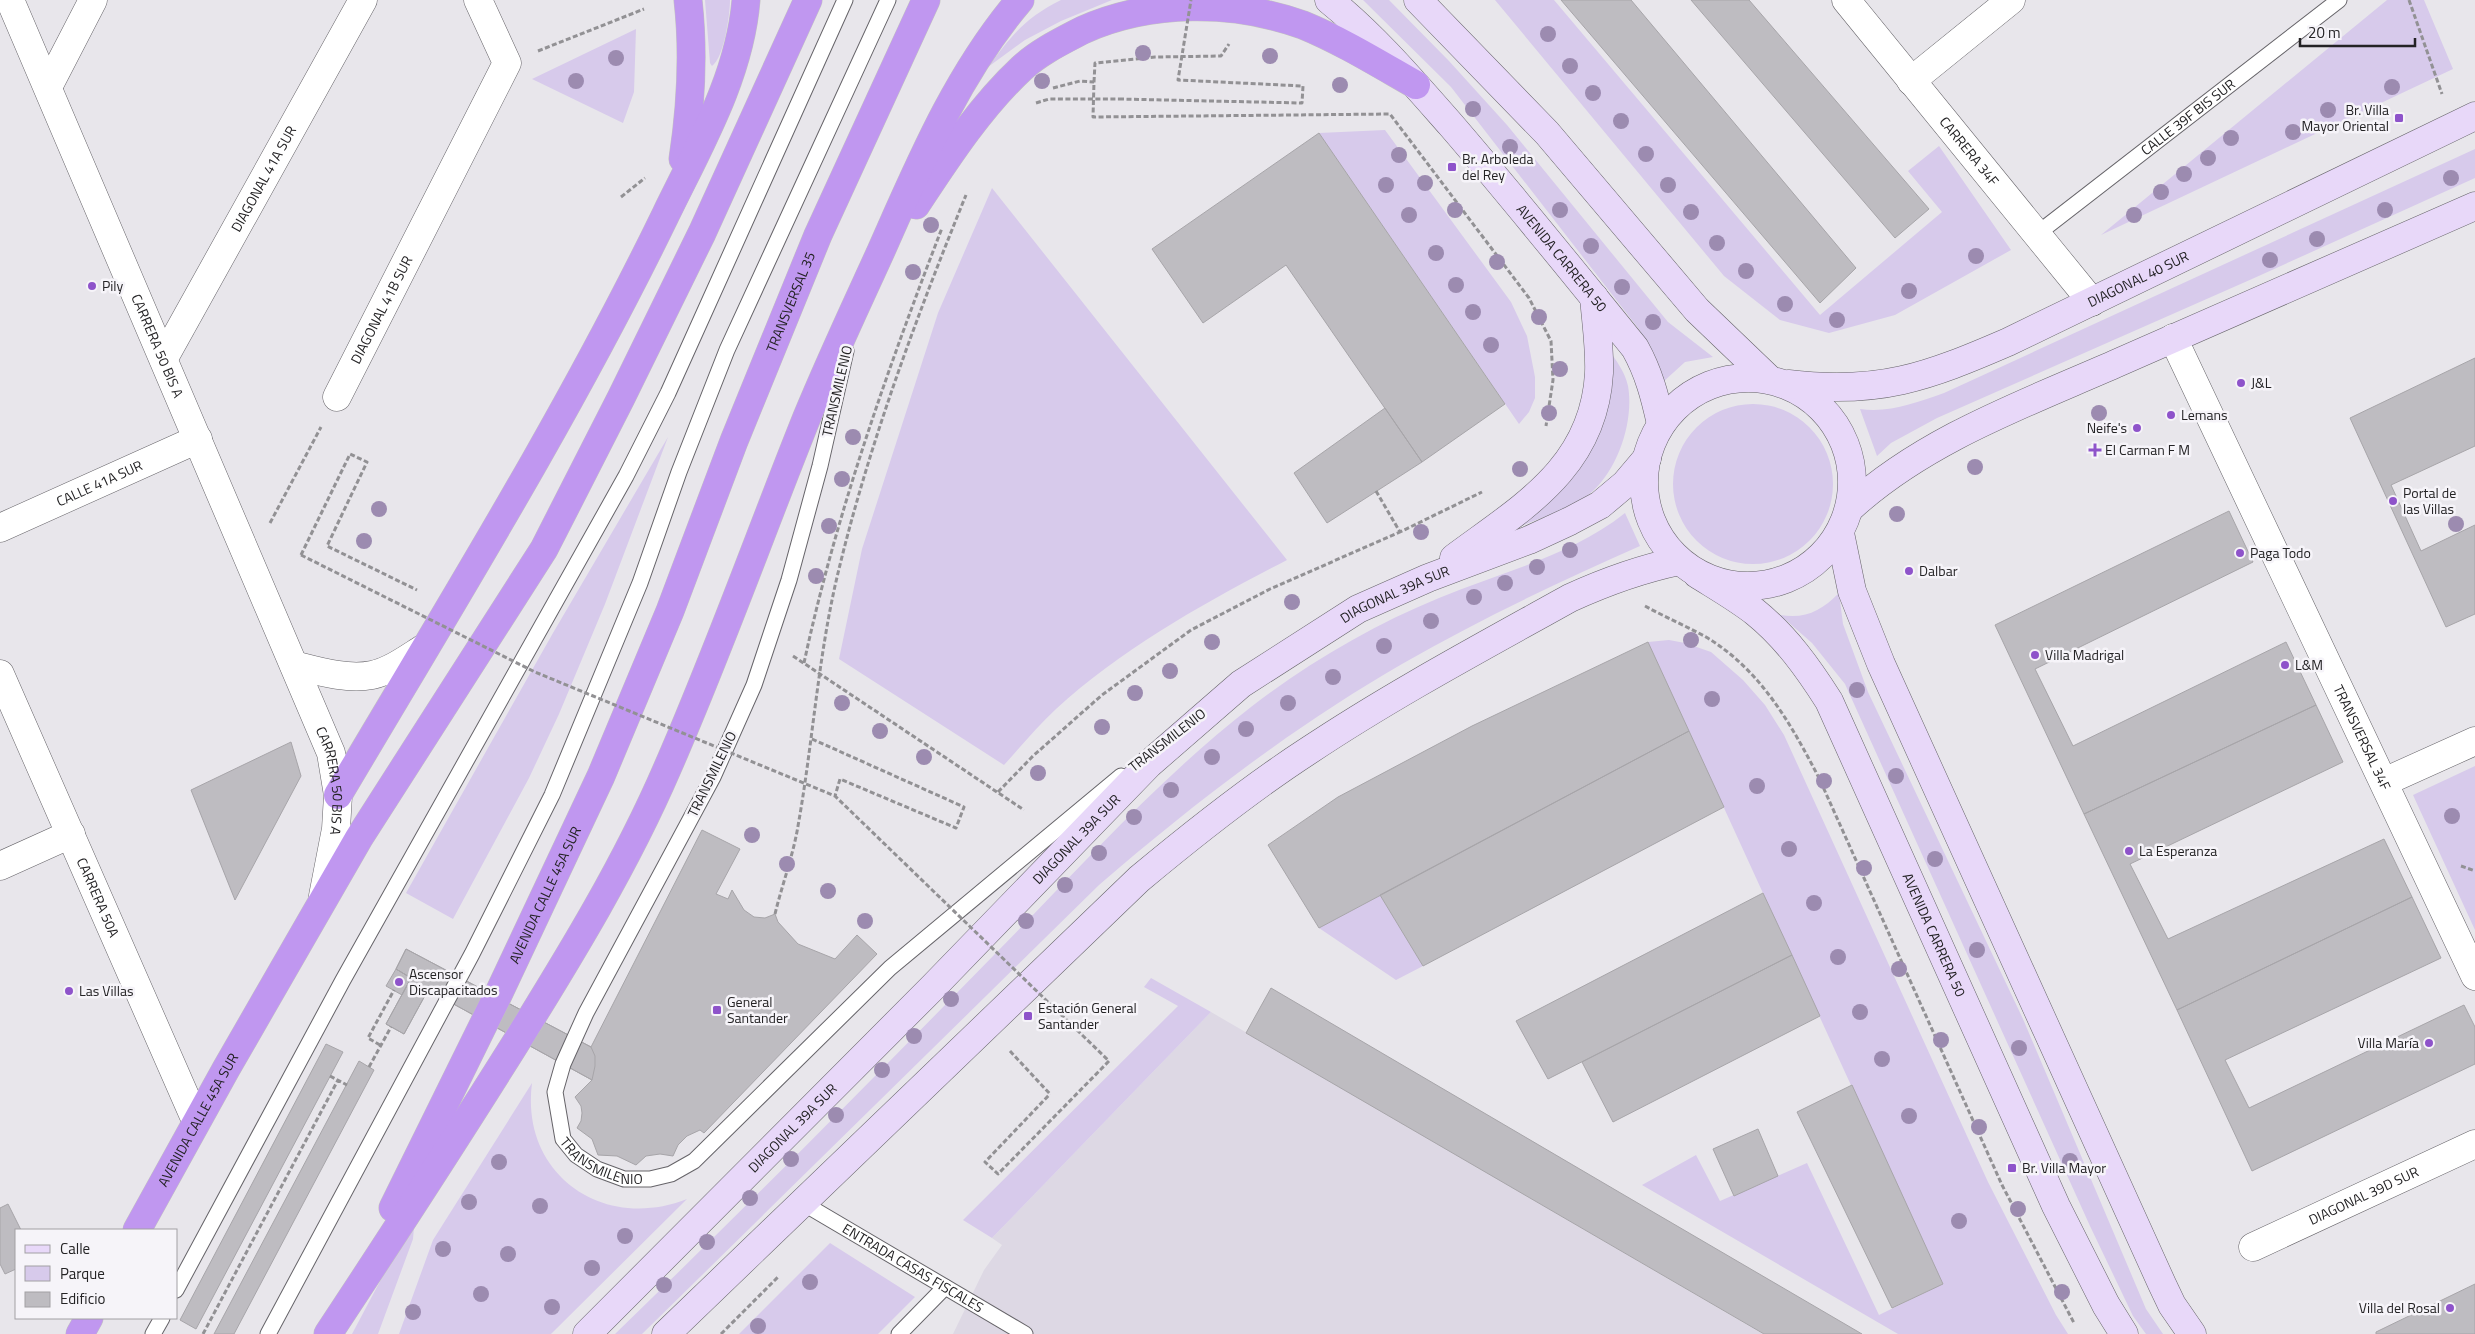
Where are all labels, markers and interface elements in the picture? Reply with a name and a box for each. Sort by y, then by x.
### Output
scale bar [2300,15,2415,47]
text: 20 m [2308,21,2341,44]
street label: CALLE 39F BIS SUR [2136,73,2239,160]
place label: Br. Villa Mayor Oriental [2301,99,2389,136]
street label: CARRERA 34F [1935,112,2004,190]
marker: Br. Villa Mayor Oriental [2393,112,2405,124]
street label: DIAGONAL 41A SUR [225,122,301,236]
place label: Br. Arboleda del Rey [1462,148,1533,185]
marker: Br. Arboleda del Rey [1446,161,1458,173]
street label: AVENIDA CARRERA 50 [1512,199,1613,316]
street label: DIAGONAL 40 SUR [2084,245,2192,312]
street label: TRANSVERSAL 35 [760,248,820,355]
street label: DIAGONAL 41B SUR [345,252,417,367]
place label: Pily [102,275,124,296]
marker: Pily [86,280,98,292]
street label: CARRERA 50 BIS A [127,291,190,401]
street label: TRANSMILENIO [816,343,857,439]
place label: J&L [2251,372,2272,393]
marker: J&L [2235,377,2247,389]
place label: Lemans [2181,404,2227,425]
marker: Lemans [2165,409,2177,421]
place label: Neife's [2087,417,2127,438]
marker: Neife's [2131,422,2143,434]
place label: El Carman F M [2105,439,2190,460]
marker: El Carman F M [2089,444,2101,456]
street label: CALLE 41A SUR [53,454,146,511]
place label: Portal de las Villas [2403,482,2456,519]
marker: Portal de las Villas [2387,495,2399,507]
place label: Paga Todo [2250,542,2311,563]
marker: Paga Todo [2234,547,2246,559]
street label: DIAGONAL 39A SUR [1336,560,1452,628]
place label: Dalbar [1919,560,1958,581]
marker: Dalbar [1903,565,1915,577]
place label: Villa Madrigal [2045,644,2124,665]
marker: Villa Madrigal [2029,649,2041,661]
place label: L&M [2295,654,2323,675]
marker: L&M [2279,659,2291,671]
street label: TRANSVERSAL 34F [2329,681,2397,793]
street label: TRANSMILENIO [1124,703,1210,777]
street label: CARRERA 50 BIS A [311,723,349,838]
street label: TRANSMILENIO [682,727,741,820]
street label: DIAGONAL 39A SUR [1027,789,1125,889]
street label: AVENIDA CALLE 45A SUR [503,823,586,967]
place label: La Esperanza [2139,840,2217,861]
marker: La Esperanza [2123,845,2135,857]
street label: CARRERA 50A [72,854,125,941]
street label: AVENIDA CARRERA 50 [1898,869,1972,1000]
place label: Ascensor Discapacitados [409,963,498,1000]
marker: Ascensor Discapacitados [393,976,405,988]
place label: Las Villas [79,980,134,1001]
marker: Las Villas [63,985,75,997]
place label: General Santander [727,991,788,1028]
place label: Estación General Santander [1038,997,1137,1034]
marker: General Santander [711,1004,723,1016]
marker: Estación General Santander [1022,1010,1034,1022]
place label: Villa María [2358,1032,2419,1053]
marker: Villa María [2423,1037,2435,1049]
street label: AVENIDA CALLE 45A SUR [152,1049,243,1190]
street label: DIAGONAL 39A SUR [743,1078,841,1177]
street label: TRANSMILENIO [555,1132,643,1189]
place label: Br. Villa Mayor [2022,1157,2106,1178]
street label: DIAGONAL 39D SUR [2305,1161,2422,1230]
marker: Br. Villa Mayor [2006,1162,2018,1174]
street label: ENTRADA CASAS FISCALES [839,1218,988,1317]
legend [15,1229,178,1319]
text: Calle [60,1237,90,1260]
text: Parque [60,1262,105,1285]
text: Edificio [60,1287,105,1310]
place label: Villa del Rosal [2359,1297,2440,1318]
marker: Villa del Rosal [2444,1302,2456,1314]

